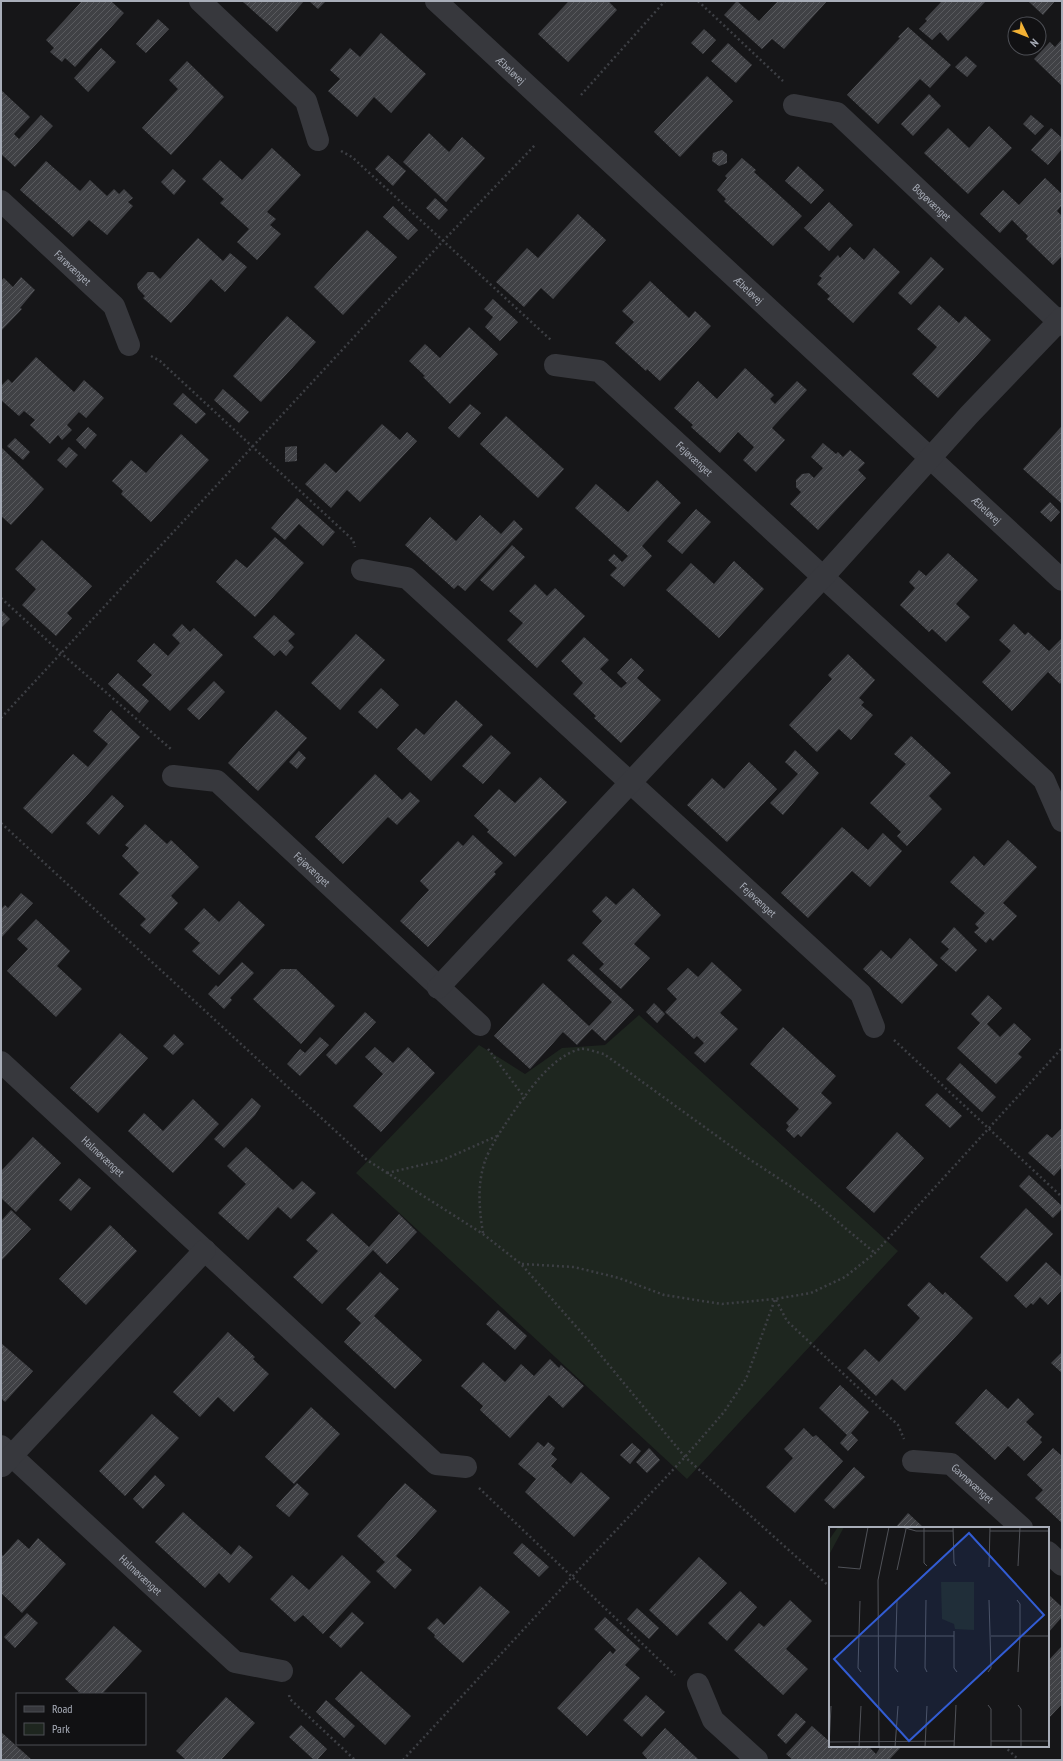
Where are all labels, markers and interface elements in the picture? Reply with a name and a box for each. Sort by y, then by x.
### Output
north arrow [1007,16,1047,56]
text: N [1027,36,1041,50]
street label: Æbeløvej [492,52,529,87]
street label: Bogøvænget [910,181,954,224]
street label: Farøvænget [51,247,94,288]
street label: Æbeløvej [730,272,766,307]
street label: Fejøvænget [673,438,716,479]
street label: Æbeløvej [968,492,1004,527]
street label: Fejøvænget [291,849,333,890]
street label: Fejøvænget [737,880,779,920]
street label: Halmøvænget [79,1133,127,1180]
street label: Gavnøvænget [948,1461,997,1506]
inset map [829,1527,1049,1747]
street label: Halmøvænget [116,1552,165,1598]
legend [16,1693,146,1745]
text: Road [52,1701,72,1716]
text: Park [52,1721,70,1736]

